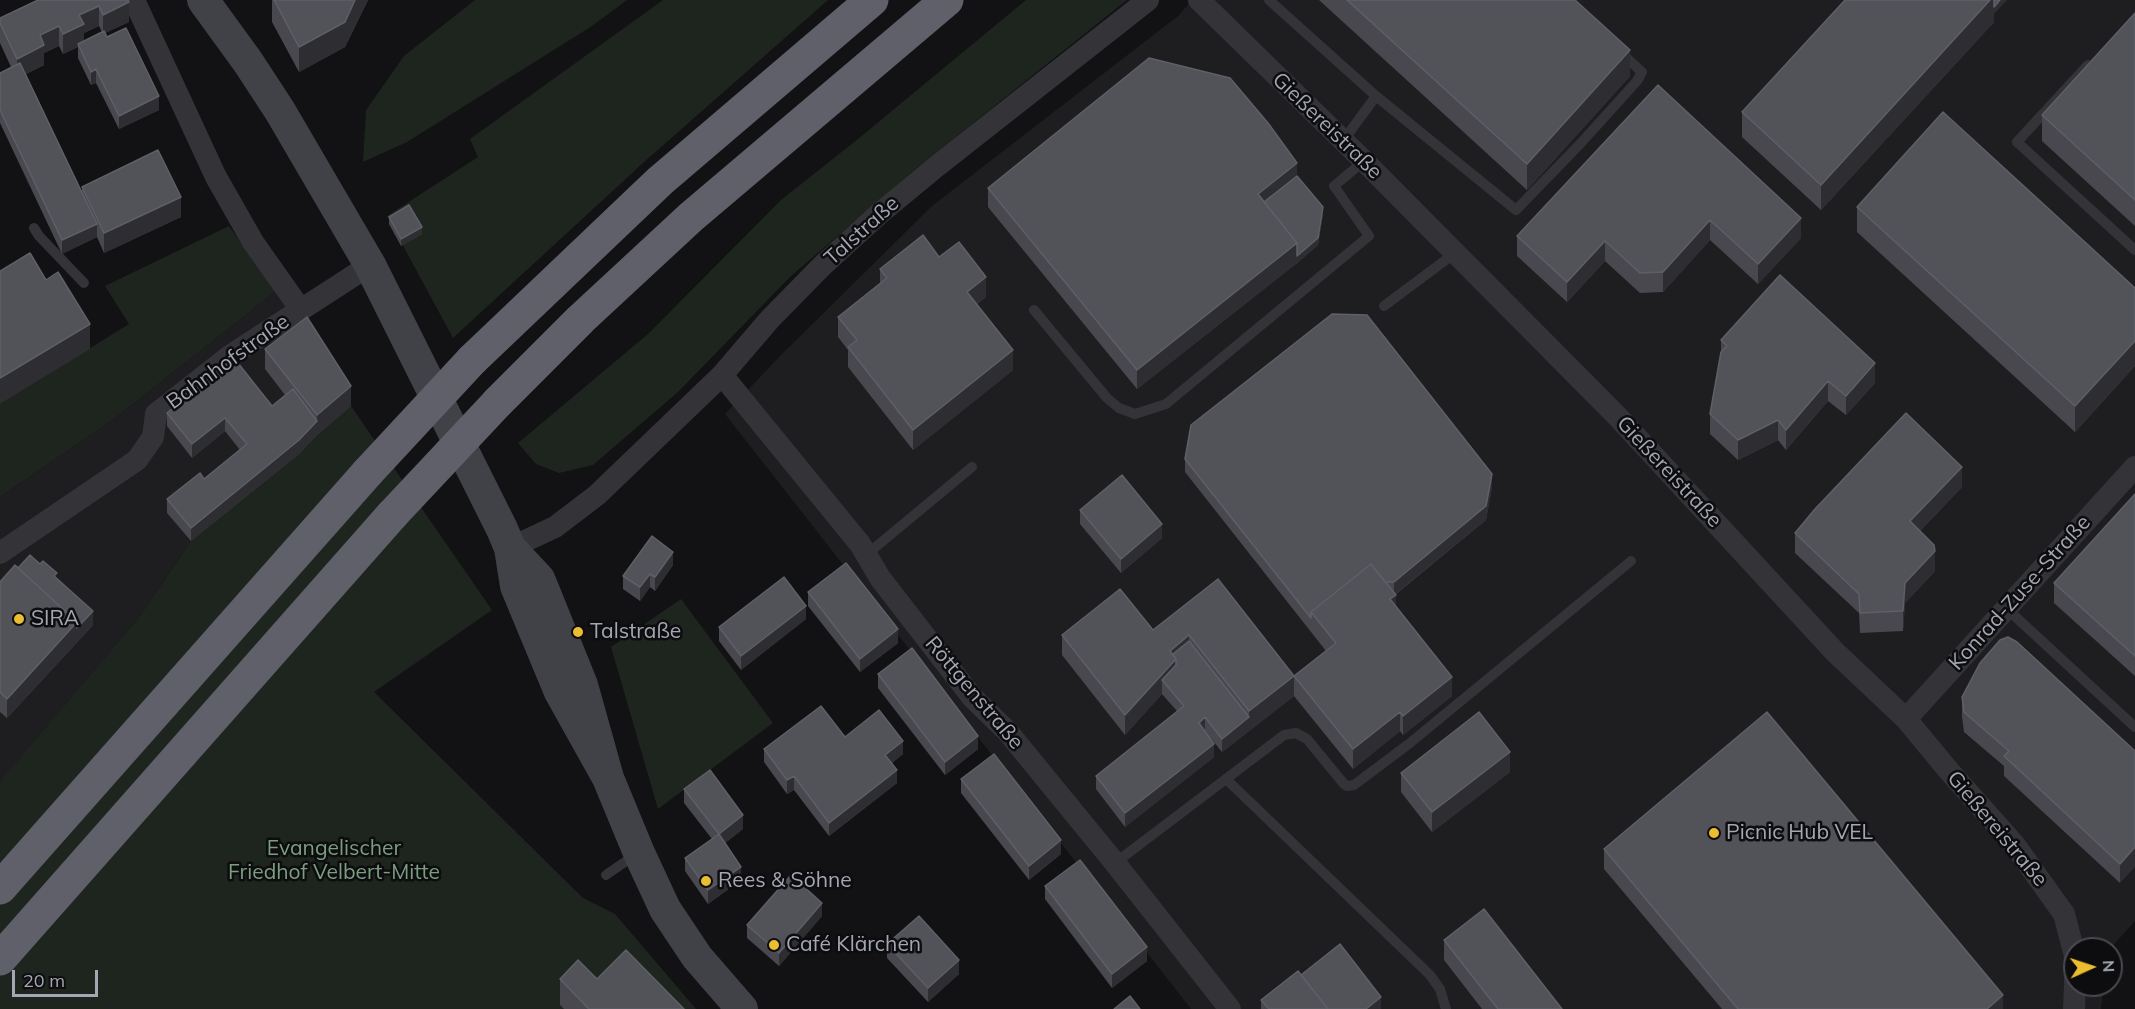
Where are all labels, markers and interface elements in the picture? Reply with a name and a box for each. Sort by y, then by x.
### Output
street label: Gießereistraße [1267,67,1387,185]
street label: Talstraße [820,191,904,271]
street label: Bahnhofstraße [162,309,294,415]
street label: Gießereistraße [1611,411,1727,533]
street label: Konrad-Zuse-Straße [1944,510,2096,676]
place label: SIRA [31,606,79,632]
marker: SIRA [12,612,26,626]
place label: Talstraße [590,619,681,645]
marker: Talstraße [571,625,585,639]
street label: Röttgenstraße [920,632,1028,754]
street label: Gießereistraße [1941,766,2053,892]
place label: Picnic Hub VEL [1726,820,1873,846]
marker: Picnic Hub VEL [1707,826,1721,840]
park label: Evangelischer Friedhof Velbert-Mitte [228,836,440,886]
place label: Rees & Söhne [718,868,852,894]
marker: Rees & Söhne [699,874,713,888]
place label: Café Klärchen [786,932,921,958]
north arrow [2063,937,2123,997]
marker: Café Klärchen [767,938,781,952]
scale bar [15,958,100,996]
text: N [2099,960,2119,973]
text: 20 m [23,969,65,992]

